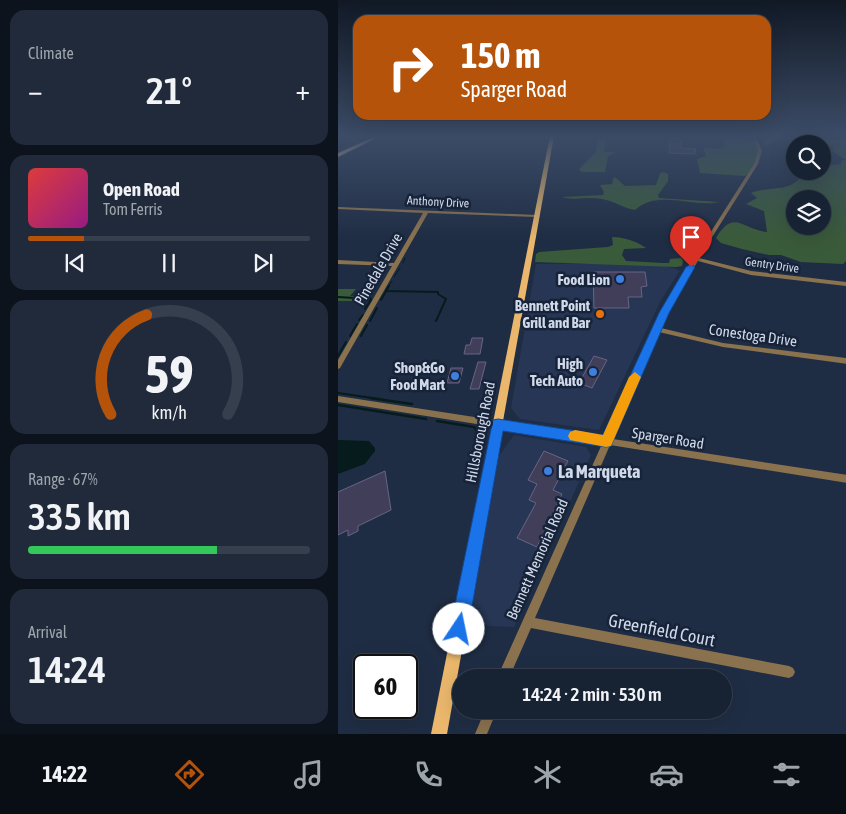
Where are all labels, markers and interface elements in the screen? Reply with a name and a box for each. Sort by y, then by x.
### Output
icon: right [378,35,443,100]
text: 150 m [461,35,540,75]
text: Climate [28,44,74,62]
text: 21° [146,69,192,112]
text: − [28,74,43,106]
text: + [295,74,310,106]
text: Sparger Road [461,76,567,102]
map controls [786,135,831,235]
button: search [786,135,831,180]
text: Open Road [103,178,180,200]
button: layers [786,190,831,235]
street label: Anthony Drive [407,193,469,211]
text: Tom Ferris [103,200,162,218]
pin [670,216,712,267]
icon: arrive [677,223,705,251]
street label: Pinedale Drive [351,230,406,308]
icon: previous [61,249,89,277]
icon: pause [155,249,183,277]
icon: next [249,249,277,277]
street label: Gentry Drive [744,254,800,276]
place label: Food Lion [557,271,610,288]
marker: Food Lion [614,273,626,285]
place label: Bennett Point Grill and Bar [515,297,591,331]
marker: Bennett Point Grill and Bar [594,308,606,320]
street label: Conestoga Drive [708,320,798,350]
text: 59 [145,344,193,404]
place label: High Tech Auto [530,355,583,389]
place label: Shop&Go Food Mart [390,359,446,393]
marker: High Tech Auto [587,366,599,378]
marker: Shop&Go Food Mart [449,370,461,382]
street label: Hillsborough Road [462,380,498,484]
text: km/h [151,402,187,423]
street label: Sparger Road [631,424,705,452]
place label: La Marqueta [558,461,641,482]
marker: La Marqueta [542,465,554,477]
text: Range · 67% [28,470,98,488]
text: 335 km [28,495,131,538]
street label: Bennett Memorial Road [503,496,571,622]
position arrow [432,602,484,654]
street label: Greenfield Court [607,609,717,651]
text: Arrival [28,623,67,641]
text: 14:24 [28,648,106,691]
speed limit sign: 60 [353,654,418,719]
text: 14:24 · 2 min · 530 m [522,683,662,705]
icon: directions [172,757,207,792]
icon: music [291,757,326,792]
icon: phone [411,757,446,792]
icon: climate [530,757,565,792]
icon: car [649,757,684,792]
icon: filters [769,757,804,792]
text: 14:22 [42,761,87,787]

